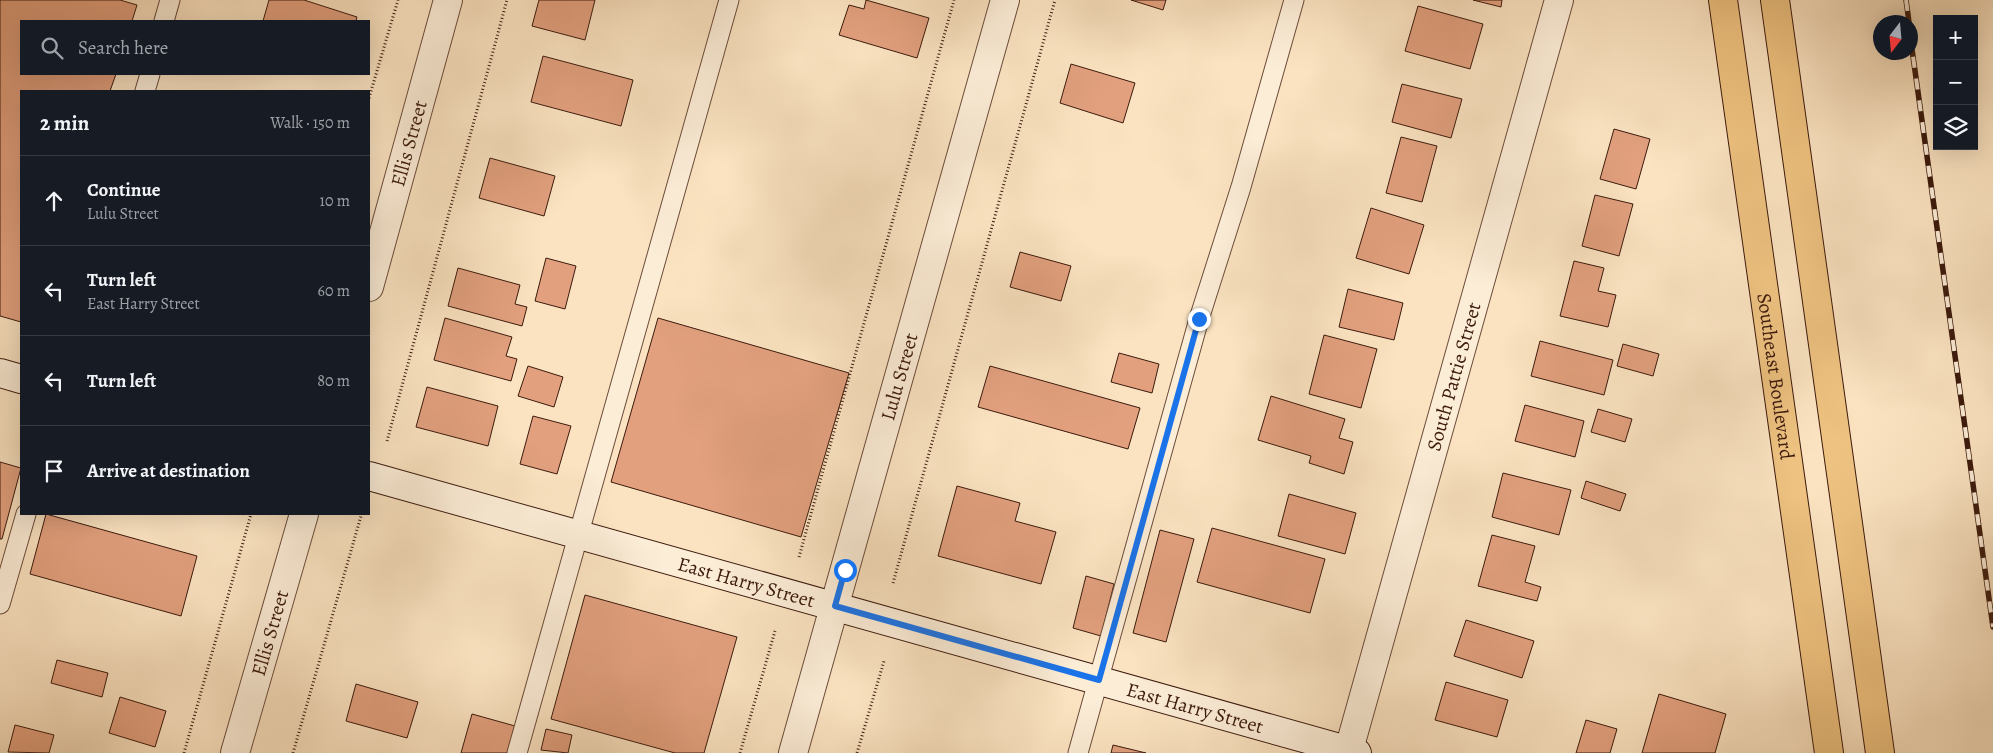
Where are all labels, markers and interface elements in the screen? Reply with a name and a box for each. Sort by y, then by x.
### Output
north arrow [1873,15,1918,60]
map controls [1933,15,1978,150]
button: + [1933,15,1978,60]
search box [20,20,370,75]
icon: search [38,34,66,62]
text: Search here [78,35,168,61]
button: − [1933,60,1978,105]
street label: Ellis Street [384,97,434,190]
button: layers [1933,105,1978,150]
text: 2 min [40,109,89,137]
text: Walk · 150 m [270,112,350,134]
text: Continue [87,177,161,203]
icon: ahead [40,187,68,215]
text: 10 m [320,190,350,212]
text: Lulu Street [87,203,159,225]
text: Turn left [87,267,156,293]
icon: left [40,277,68,305]
text: 60 m [318,280,350,302]
street label: Southeast Boulevard [1750,291,1801,462]
text: East Harry Street [87,293,200,315]
street label: South Pattie Street [1420,299,1488,454]
route end [1188,308,1211,331]
street label: Lulu Street [874,329,925,424]
icon: left [40,367,68,395]
text: Turn left [87,368,156,394]
text: 80 m [317,370,350,392]
icon: arrive [40,457,68,485]
text: Arrive at destination [87,458,250,484]
street label: East Harry Street [675,550,818,614]
route start [834,559,857,582]
street label: Ellis Street [245,586,296,679]
street label: East Harry Street [1123,676,1267,740]

